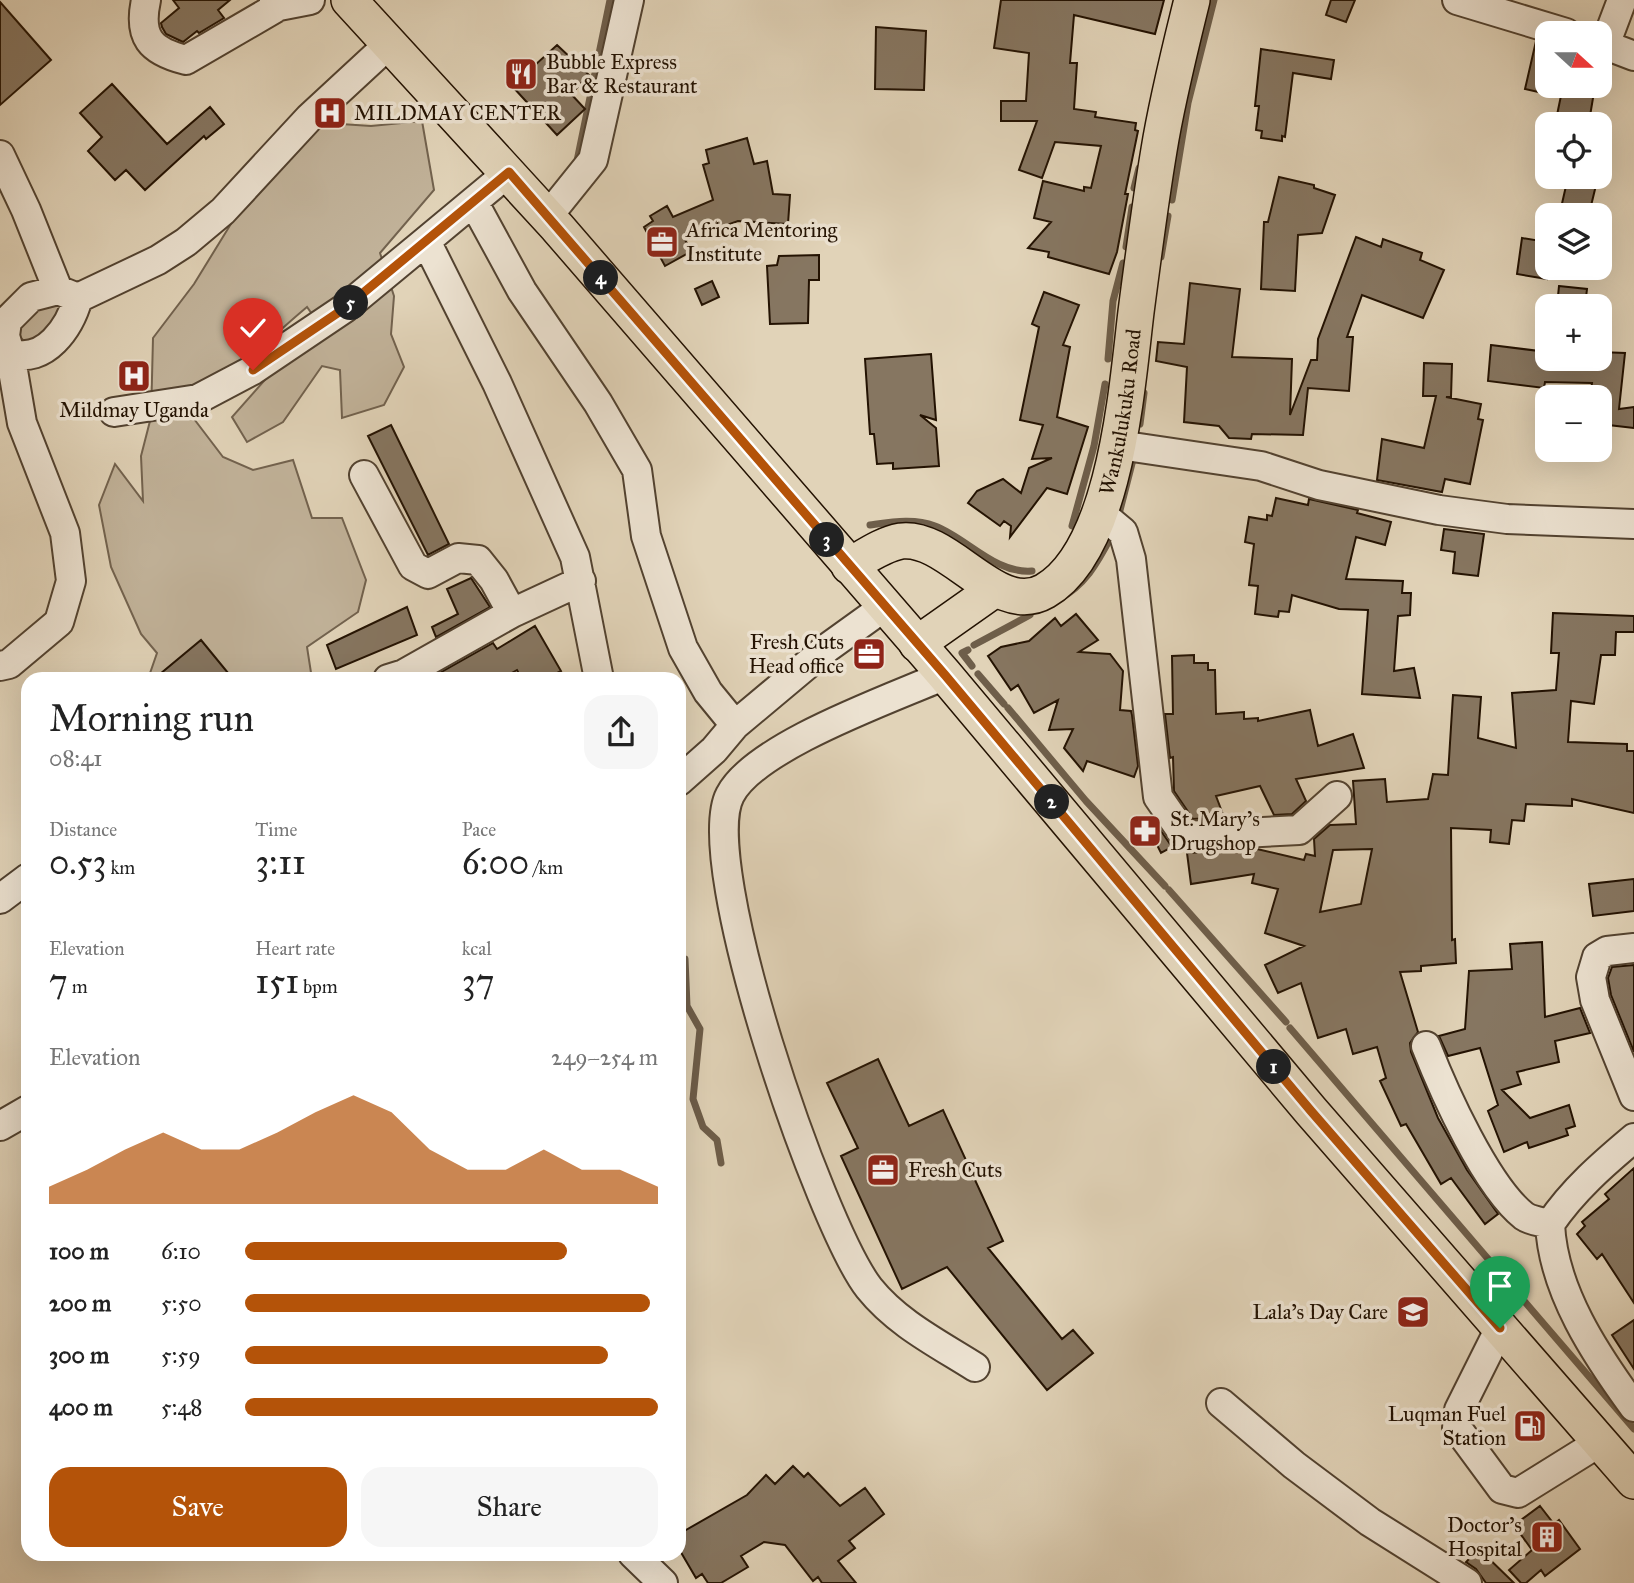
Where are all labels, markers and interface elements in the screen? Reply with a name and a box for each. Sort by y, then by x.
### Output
north arrow [1535,21,1612,98]
map controls [1535,21,1612,462]
place label: Bubble Express Bar & Restaurant [546,49,698,99]
restaurant icon: Bubble Express Bar & Restaurant [502,55,540,93]
hospital icon: MILDMAY CENTER [311,94,349,132]
place label: MILDMAY CENTER [354,100,562,126]
button: locate [1535,112,1612,189]
button: layers [1535,203,1612,280]
place label: Africa Mentoring Institute [685,217,838,267]
office icon: Africa Mentoring Institute [643,223,681,261]
pin: 4 [584,260,618,296]
text: 4 [595,266,606,289]
pin: 5 [334,286,368,320]
text: 5 [346,291,355,314]
button: + [1535,294,1612,371]
pin [223,298,283,370]
icon: check [234,309,272,347]
street label: Wankulukuku Road [1093,327,1147,498]
hospital icon: Mildmay Uganda [115,357,153,395]
button: − [1535,385,1612,462]
place label: Mildmay Uganda [59,397,209,423]
pin: 3 [810,522,844,558]
text: 3 [823,528,830,551]
place label: Fresh Cuts Head office [748,629,844,679]
office icon: Fresh Cuts Head office [850,635,888,673]
text: Morning run [49,695,254,741]
button: share [584,695,658,769]
text: 08:41 [49,744,102,772]
pin: 2 [1034,784,1070,820]
text: 2 [1047,790,1056,813]
place label: St. Mary's Drugshop [1170,806,1260,856]
pharmacy icon: St. Mary's Drugshop [1126,812,1164,850]
text: Distance [49,818,117,841]
text: Time [255,818,297,841]
text: Pace [462,818,496,841]
text: 0.53 [49,841,106,884]
text: 3:11 [255,841,306,884]
text: 6:00 [462,841,529,884]
text: km [106,856,135,879]
text: /km [529,856,563,879]
text: Elevation [49,937,124,960]
text: Heart rate [255,937,335,960]
text: kcal [462,937,492,960]
text: 7 [49,960,68,1003]
text: 151 [255,960,299,1003]
text: 37 [462,960,494,1003]
text: m [68,975,88,998]
text: bpm [299,975,338,998]
text: Elevation [49,1043,140,1071]
text: 249–254 m [551,1043,658,1071]
pin: 1 [1256,1050,1292,1084]
text: 1 [1270,1055,1277,1078]
office icon: Fresh Cuts [864,1151,902,1189]
place label: Fresh Cuts [908,1157,1002,1183]
text: 100 m [49,1237,109,1265]
text: 6:10 [161,1237,201,1265]
pin [1470,1256,1530,1328]
icon: arrive [1481,1267,1519,1305]
text: 200 m [49,1289,111,1317]
text: 5:50 [161,1289,202,1317]
school or university icon: Lala's Day Care [1394,1293,1432,1331]
place label: Lala's Day Care [1253,1299,1388,1325]
text: 300 m [49,1341,109,1369]
text: 5:59 [161,1341,201,1369]
text: 400 m [49,1393,113,1421]
text: 5:48 [161,1393,203,1421]
place label: Luqman Fuel Station [1388,1401,1506,1451]
fuel station icon: Luqman Fuel Station [1511,1407,1549,1445]
button: Save [49,1467,347,1547]
button: Share [361,1467,658,1547]
place label: Doctor's Hospital [1447,1512,1522,1562]
building icon: Doctor's Hospital [1528,1518,1566,1556]

